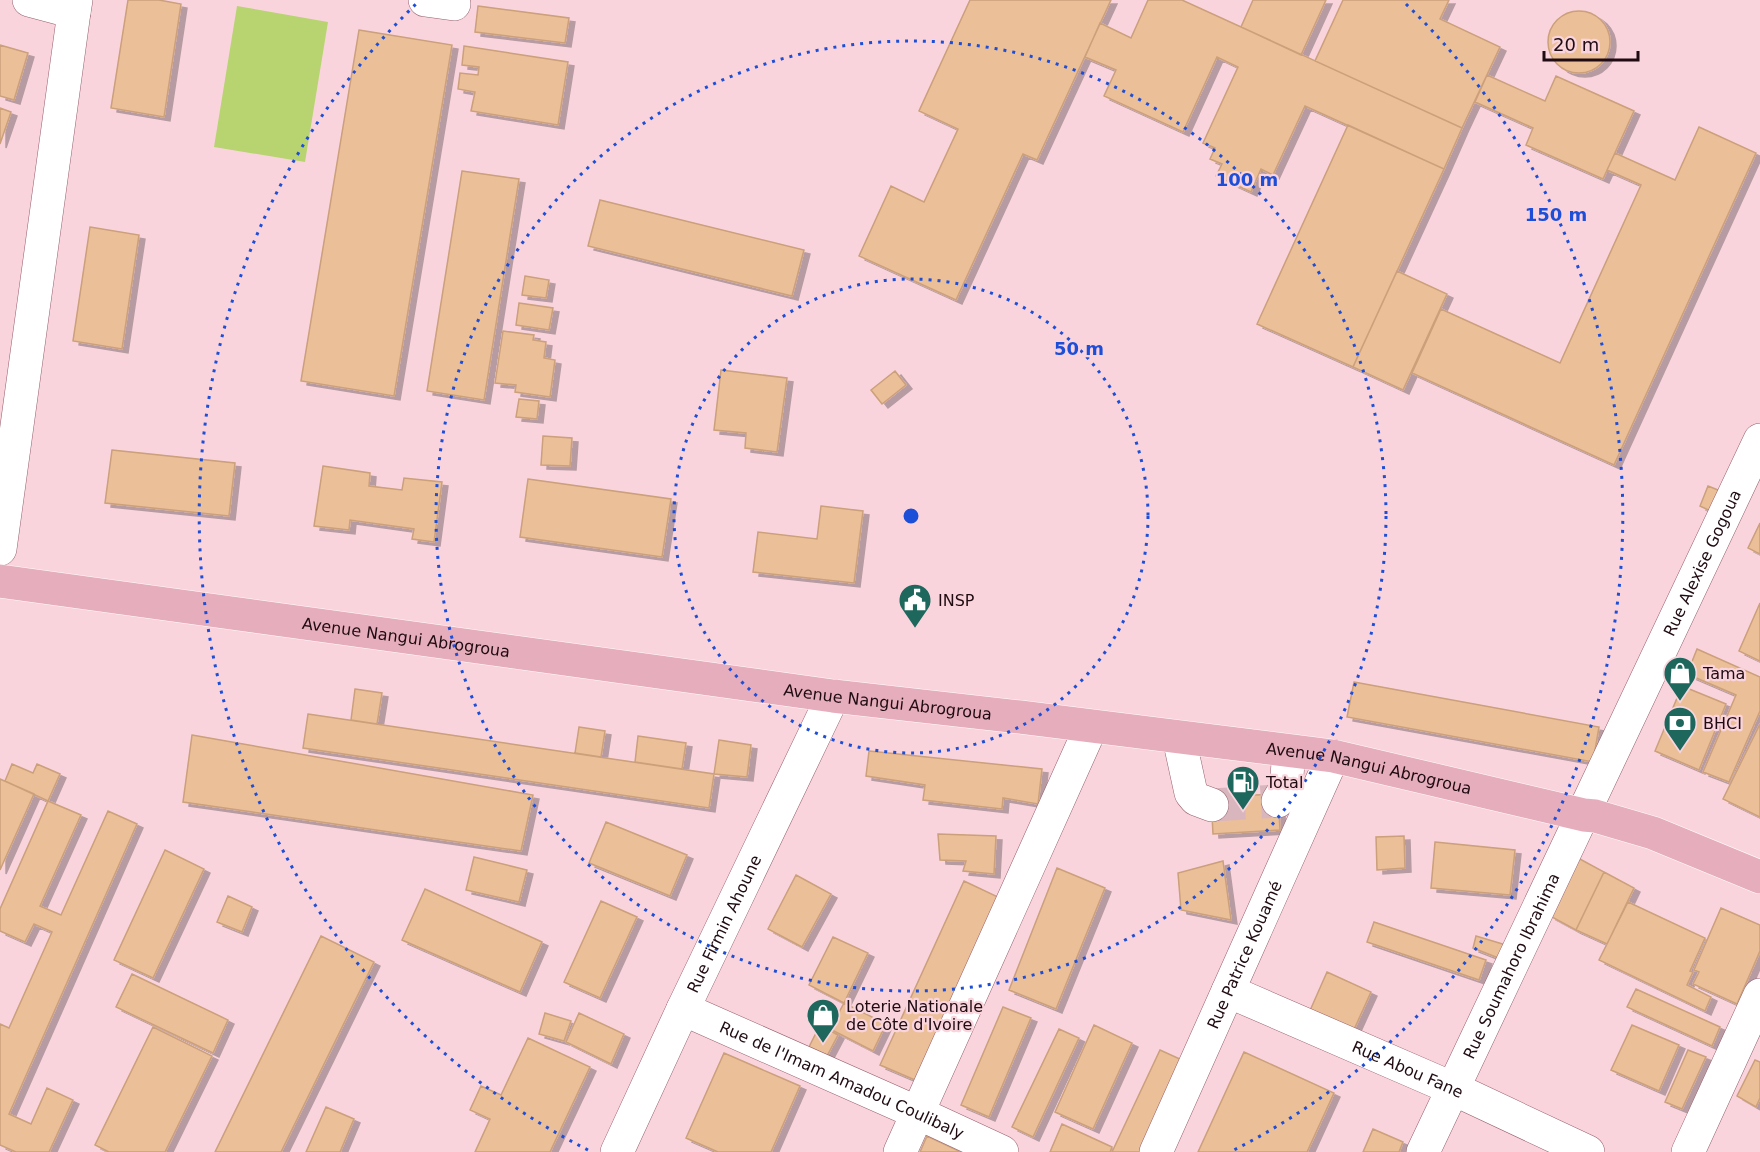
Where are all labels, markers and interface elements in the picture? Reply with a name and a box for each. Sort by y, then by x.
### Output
scale bar [1544,24,1638,62]
text: 20 m [1553,34,1599,55]
text: 100 m [1216,169,1278,190]
text: 150 m [1525,204,1587,225]
text: 50 m [1054,338,1104,359]
street label: Rue Alexise Gogoua [1660,487,1745,639]
centre of rings [901,506,921,526]
public building icon: INSP [897,582,933,629]
place label: INSP [938,591,975,610]
street label: Avenue Nangui Abrogroua [301,614,511,661]
shop icon: Tama [1662,655,1698,702]
place label: Tama [1702,664,1745,683]
street label: Avenue Nangui Abrogroua [782,680,993,724]
bank icon: BHCI [1662,705,1698,752]
place label: BHCI [1703,714,1742,733]
street label: Avenue Nangui Abrogroua [1265,739,1474,798]
fuel station icon: Total [1225,764,1261,811]
place label: Total [1265,773,1303,792]
street label: Rue Firmin Ahoune [683,852,765,996]
street label: Rue Soumahoro Ibrahima [1460,870,1564,1062]
street label: Rue Patrice Kouamé [1203,878,1286,1032]
shop icon: Loterie Nationale de Côte d'Ivoire [805,997,841,1044]
place label: Loterie Nationale de Côte d'Ivoire [846,997,983,1034]
street label: Rue de l'Imam Amadou Coulibaly [717,1017,967,1143]
street label: Rue Abou Fane [1349,1037,1466,1102]

